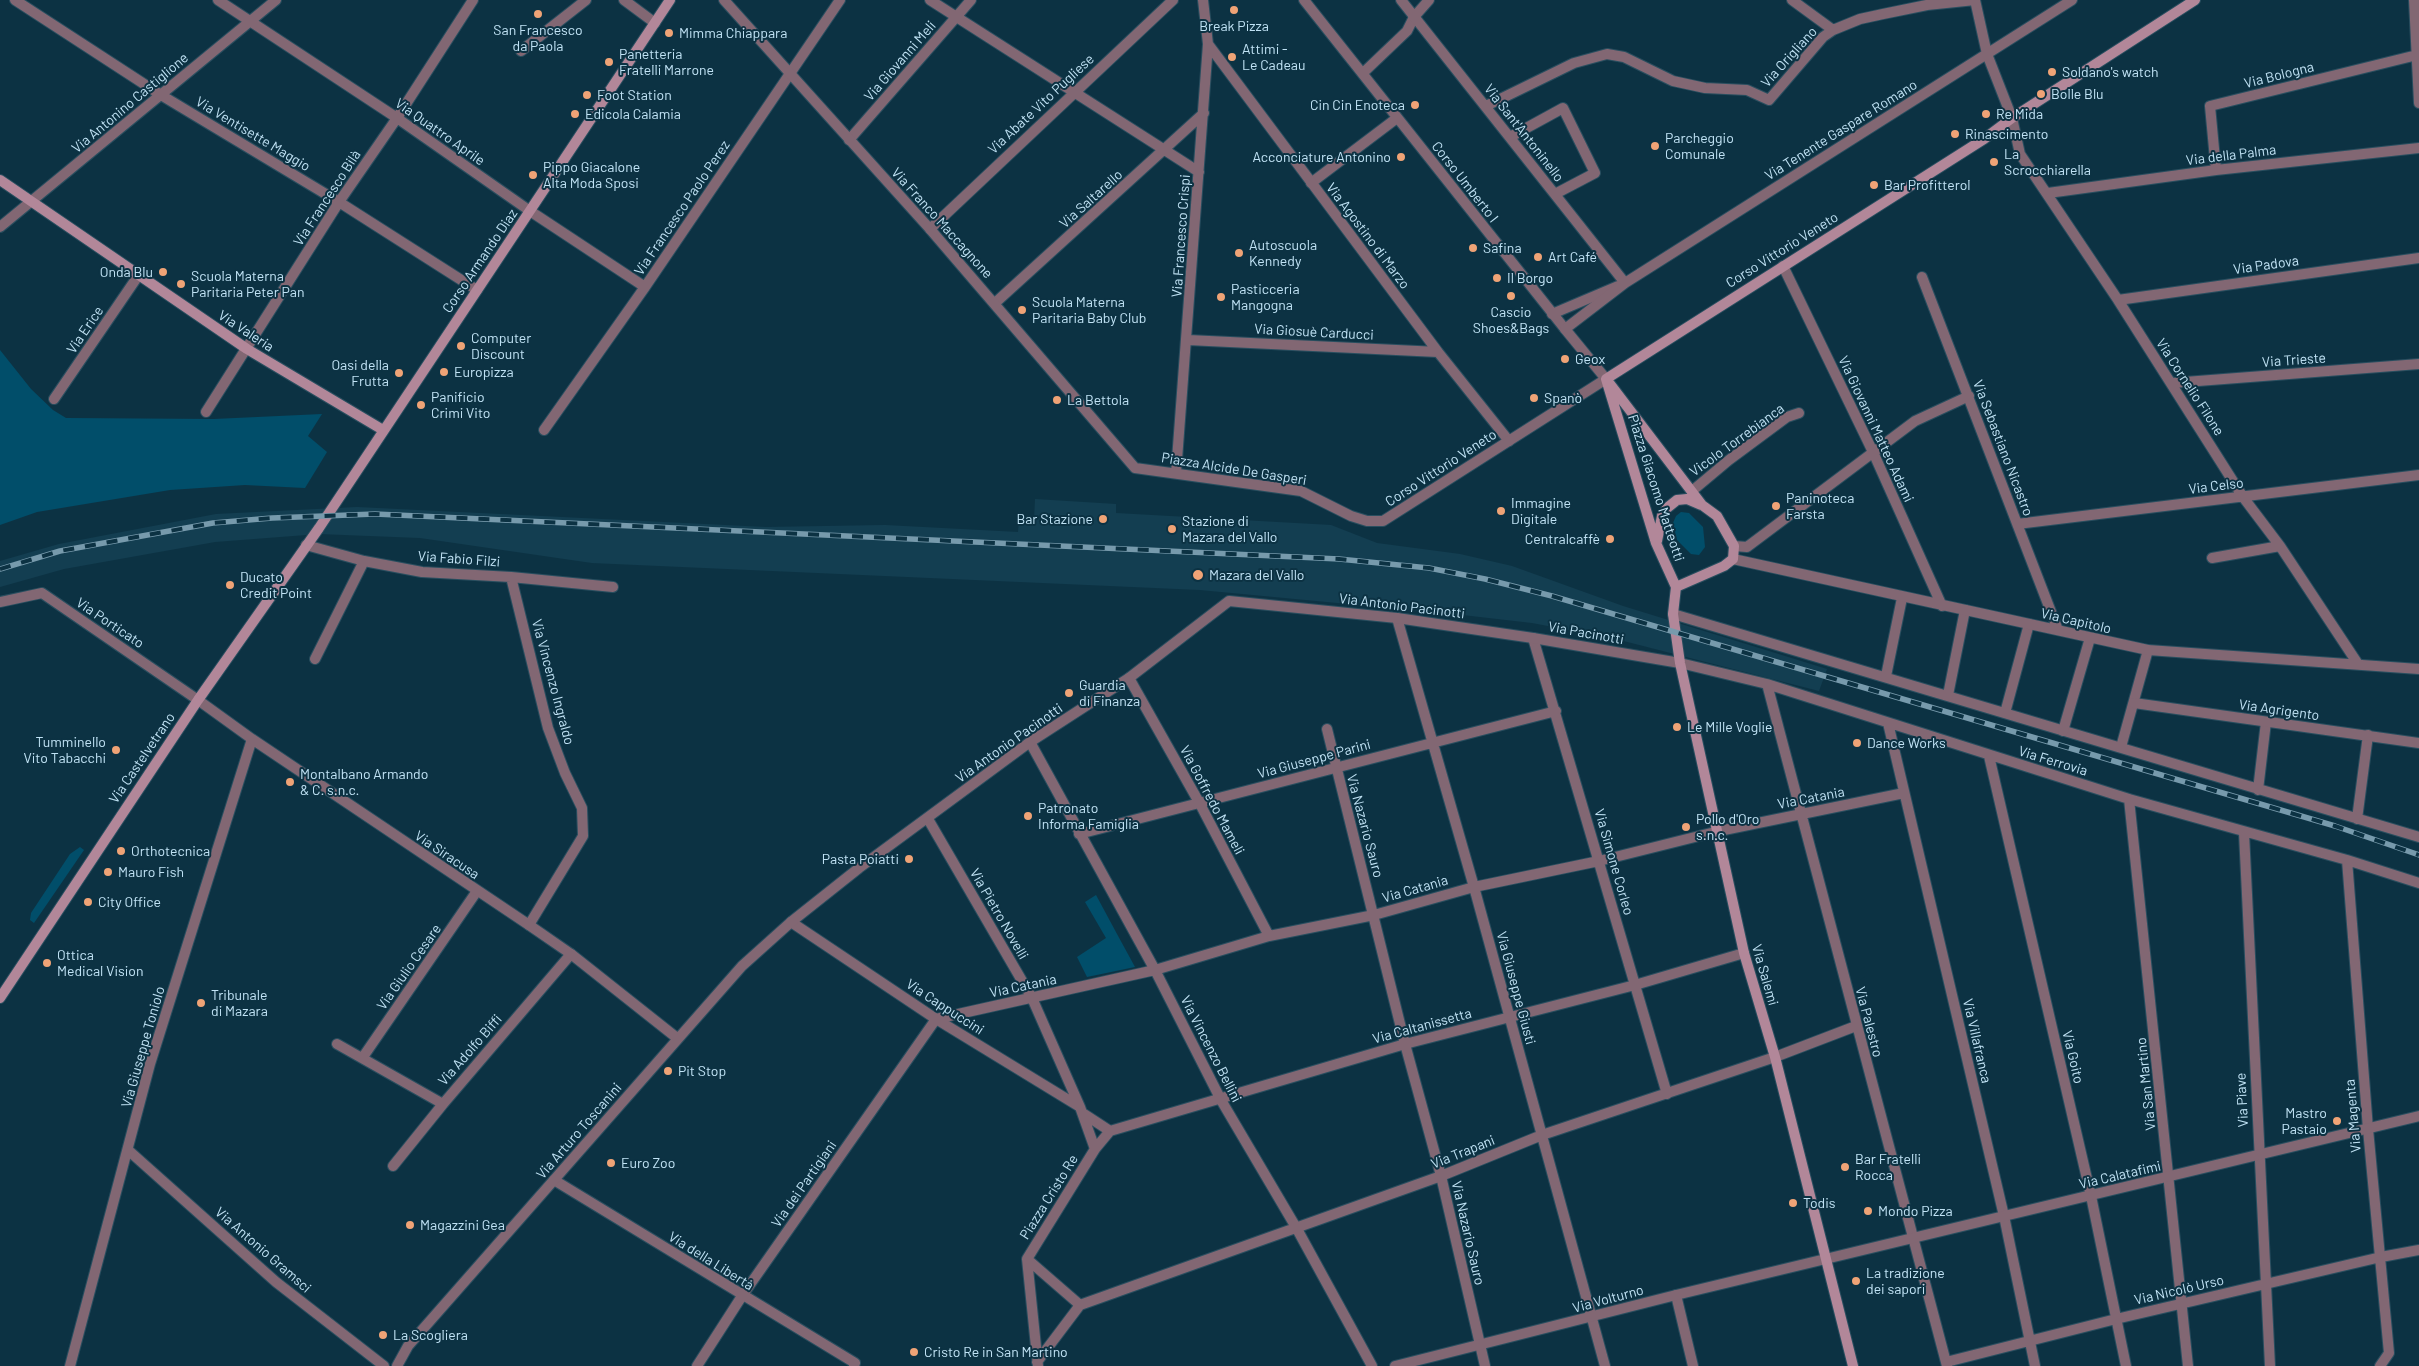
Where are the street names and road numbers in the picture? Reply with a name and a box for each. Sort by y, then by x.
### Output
street label: Via Giovanni Meli [861,18,939,104]
street label: Via Origliano [1757,23,1821,91]
street label: Via Antonino Castiglione [68,49,192,157]
street label: Via Abate Vito Pugliese [984,50,1098,158]
street label: Via Bologna [2242,58,2316,92]
street label: Via Tenente Gaspare Romano [1762,76,1920,184]
street label: Via Sant'Antoninello [1481,81,1567,185]
street label: Via Ventisette Maggio [193,93,313,175]
street label: Via Quattro Aprile [392,95,488,169]
street label: Via Francesco Paolo Perez [631,137,733,279]
street label: Corso Umberto I [1428,138,1502,226]
street label: Via della Palma [2185,141,2277,169]
street label: Via Francesco Bilà [290,147,364,249]
street label: Via Franco Maccagnone [888,164,996,282]
street label: Via Saltarello [1056,166,1126,232]
street label: Via Francesco Crispi [1168,174,1194,298]
street label: Via Agostino di Marzo [1323,180,1413,292]
street label: Corso Armando Diaz [439,206,521,316]
street label: Corso Vittorio Veneto [1723,209,1841,291]
street label: Via Padova [2232,252,2300,278]
street label: Via Erice [63,303,107,357]
street label: Via Valeria [215,307,277,355]
street label: Via Giosuè Carducci [1254,320,1374,344]
street label: Via Cornelio Filone [2152,335,2228,439]
street label: Via Trieste [2261,349,2327,371]
street label: Via Giovanni Matteo Adami [1835,353,1917,505]
street label: Via Sebastiano Nicastro [1969,378,2037,518]
street label: Vicolo Torrebianca [1686,400,1788,480]
street label: Piazza Giacomo Matteotti [1624,412,1688,564]
street label: Corso Vittorio Veneto [1382,426,1500,510]
street label: Piazza Alcide De Gasperi [1160,449,1308,489]
street label: Via Celso [2188,474,2244,498]
street label: Via Fabio Filzi [417,548,501,570]
street label: Via Antonio Pacinotti [1338,590,1466,622]
street label: Via Porticato [73,594,147,652]
street label: Via Capitolo [2039,605,2113,637]
street label: Via Vincenzo Ingraldo [528,617,578,747]
street label: Via Pacinotti [1547,618,1625,648]
street label: Via Agrigento [2238,696,2320,724]
street label: Via Antonio Pacinotti [952,700,1066,786]
street label: Via Castelvetrano [105,709,179,807]
street label: Via Giuseppe Parini [1256,736,1372,782]
street label: Via Goffredo Mameli [1176,743,1248,857]
street label: Via Ferrovia [2016,743,2090,779]
street label: Via Nazario Sauro [1343,772,1387,880]
street label: Via Catania [1776,783,1846,813]
street label: Via Simone Corleo [1591,807,1637,917]
street label: Via Siracusa [411,827,483,883]
street label: Via Pietro Novelli [966,866,1032,962]
street label: Via Catania [1380,872,1450,906]
street label: Via Giulio Cesare [373,921,445,1013]
street label: Via Giuseppe Giusti [1493,930,1539,1046]
street label: Via Salemi [1748,942,1782,1008]
street label: Via Catania [988,971,1058,1001]
street label: Via Cappuccini [903,976,987,1038]
street label: Via Giuseppe Toniolo [118,984,168,1110]
street label: Via Palestro [1852,985,1886,1059]
street label: Via Vincenzo Bellini [1177,993,1245,1105]
street label: Via Villafranca [1959,997,1995,1085]
street label: Via Caltanissetta [1371,1005,1473,1047]
street label: Via Adolfo Biffi [435,1011,505,1089]
street label: Via Goito [2059,1029,2087,1085]
street label: Via San Martino [2133,1037,2159,1131]
street label: Via Piave [2232,1072,2252,1128]
street label: Via Magenta [2341,1079,2365,1153]
street label: Via Arturo Toscanini [533,1080,625,1182]
street label: Via Trapani [1429,1132,1497,1172]
street label: Via dei Partigiani [768,1137,840,1231]
street label: Piazza Cristo Re [1016,1152,1082,1242]
street label: Via Calatafimi [2077,1157,2163,1193]
street label: Via Nazario Sauro [1448,1179,1488,1287]
street label: Via Antonio Gramsci [212,1204,314,1296]
street label: Via della Libertà [665,1228,757,1294]
street label: Via Nicolò Urso [2132,1272,2226,1308]
street label: Via Volturno [1571,1281,1645,1317]

